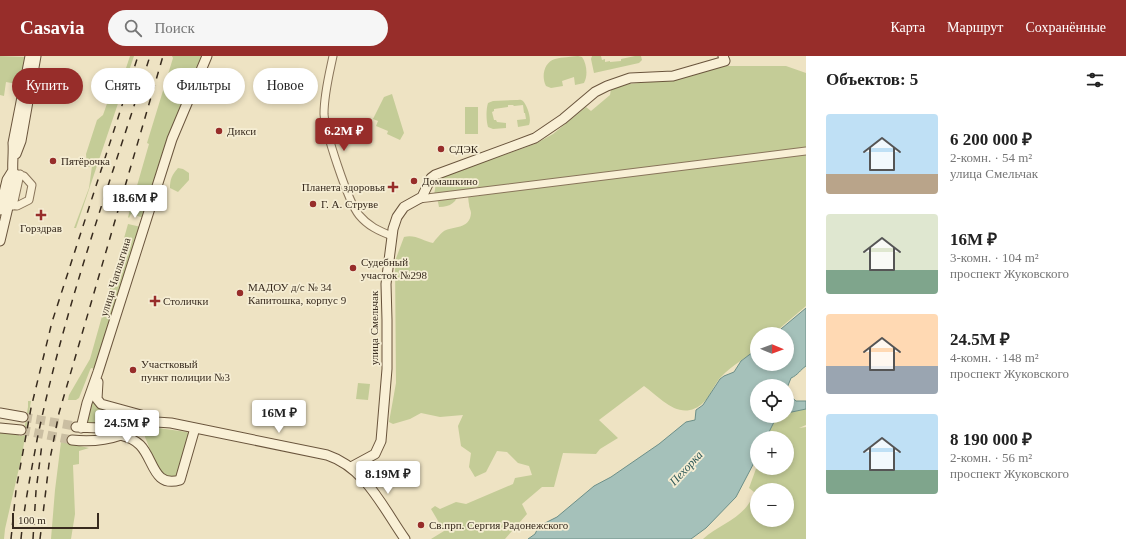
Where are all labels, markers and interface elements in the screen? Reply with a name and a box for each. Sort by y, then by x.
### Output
search box [108,10,388,46]
text: Casavia [20,17,84,38]
icon: search [122,17,144,39]
text: Поиск [154,20,195,36]
text: Карта [890,20,925,35]
text: Маршрут [947,20,1003,35]
text: Сохранённые [1025,20,1106,35]
chip: Купить [12,68,83,104]
chip: Снять [91,68,155,104]
chip: Фильтры [163,68,245,104]
chip: Новое [253,68,318,104]
icon: filters [1084,69,1106,91]
text: Объектов: 5 [826,70,918,89]
pin: 6.2M ₽ [311,118,377,152]
text: 6.2M ₽ [324,123,364,138]
place label: Дикси [227,125,256,137]
marker: Дикси [214,126,224,136]
icon: home [858,130,906,178]
text: 6 200 000 ₽ [950,130,1032,149]
place label: СДЭК [449,143,479,155]
marker: СДЭК [436,144,446,154]
text: 2-комн. · 54 m² [950,150,1032,165]
place label: Пятёрочка [61,155,110,167]
marker: Пятёрочка [48,156,58,166]
text: улица Смельчак [950,166,1038,181]
place label: Домашкино [422,175,478,187]
marker: Домашкино [409,176,419,186]
place label: Планета здоровья [302,181,385,193]
marker: Планета здоровья [388,182,398,192]
pin: 18.6M ₽ [98,185,172,219]
text: 18.6M ₽ [112,190,158,205]
place label: Г. А. Струве [321,198,378,210]
marker: Г. А. Струве [308,199,318,209]
marker: Горздрав [36,210,46,220]
place label: Горздрав [20,222,62,234]
icon: home [858,230,906,278]
text: 16M ₽ [950,230,997,249]
street label: улица Чаплыгина [97,236,133,318]
text: 3-комн. · 104 m² [950,250,1039,265]
place label: Судебный участок №298 [361,256,428,281]
marker: Судебный участок №298 [348,263,358,273]
text: проспект Жуковского [950,266,1069,281]
place label: МАДОУ д/с № 34 Капитошка, корпус 9 [248,281,347,306]
marker: МАДОУ д/с № 34 Капитошка, корпус 9 [235,288,245,298]
street label: улица Смельчак [368,290,380,365]
place label: Столички [163,295,208,307]
marker: Столички [150,296,160,306]
north arrow [750,327,794,371]
map controls [750,327,794,527]
icon: home [858,330,906,378]
text: 24.5M ₽ [950,330,1010,349]
text: 4-комн. · 148 m² [950,350,1039,365]
place label: Участковый пункт полиции №3 [141,358,231,383]
marker: Участковый пункт полиции №3 [128,365,138,375]
text: проспект Жуковского [950,366,1069,381]
button: locate [750,379,794,423]
pin: 16M ₽ [251,400,307,434]
text: 16M ₽ [261,405,297,420]
pin: 24.5M ₽ [90,410,164,444]
text: 24.5M ₽ [104,415,150,430]
icon: home [858,430,906,478]
text: 8 190 000 ₽ [950,430,1032,449]
button: + [750,431,794,475]
water label: Пехорка [666,448,706,489]
text: 2-комн. · 56 m² [950,450,1032,465]
pin: 8.19M ₽ [351,461,425,495]
text: 8.19M ₽ [365,466,411,481]
text: проспект Жуковского [950,466,1069,481]
button: − [750,483,794,527]
scale bar [12,511,99,530]
text: 100 m [18,514,46,526]
place label: Св.прп. Сергия Радонежского [429,519,569,531]
marker: Св.прп. Сергия Радонежского [416,520,426,530]

